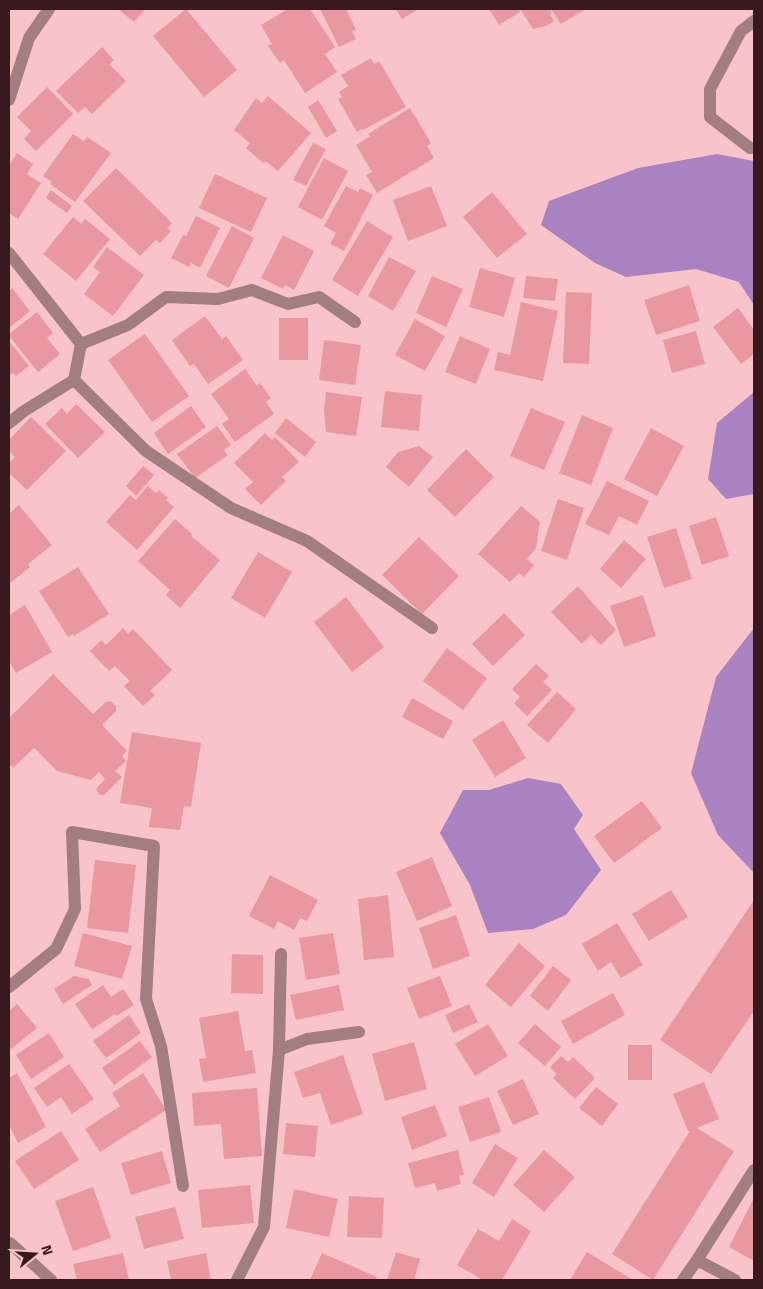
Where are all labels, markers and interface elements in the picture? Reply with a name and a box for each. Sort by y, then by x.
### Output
north arrow [10,1229,60,1279]
text: N [36,1242,59,1258]

